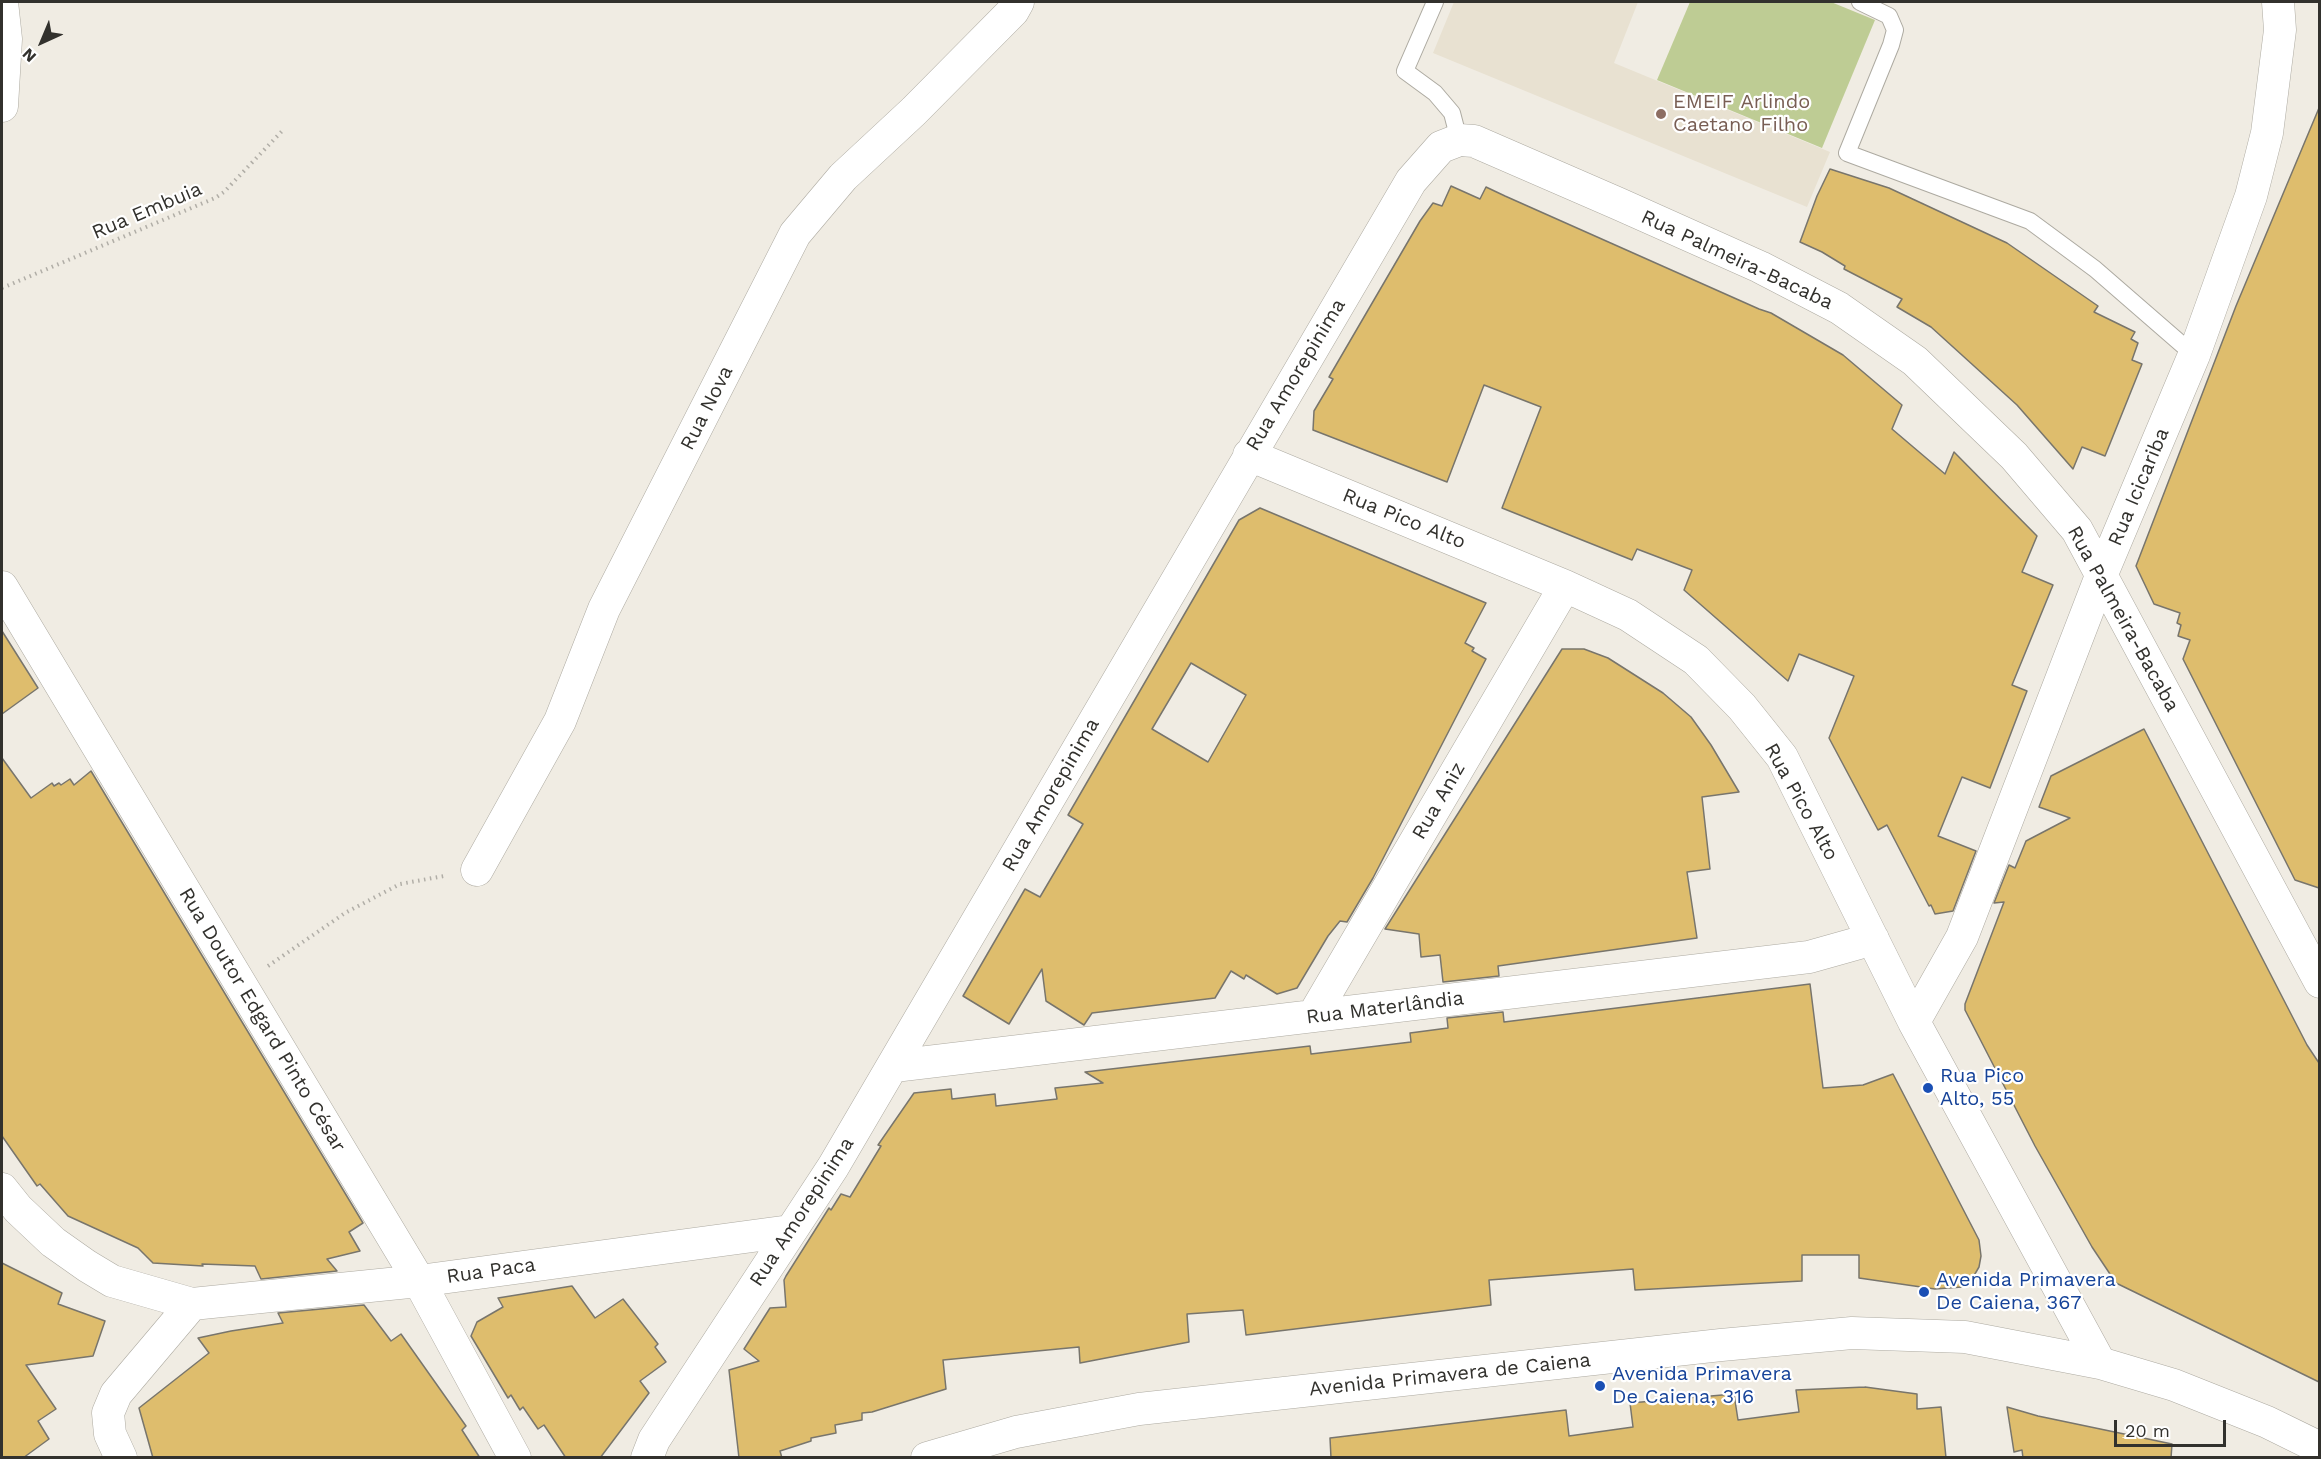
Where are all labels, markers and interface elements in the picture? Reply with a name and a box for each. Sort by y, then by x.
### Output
north arrow [12,12,72,72]
text: N [18,44,40,66]
place label: EMEIF Arlindo Caetano Filho [1673,90,1810,137]
marker: EMEIF Arlindo Caetano Filho [1654,107,1668,121]
street label: Rua Embuia [89,177,205,245]
street label: Rua Palmeira-Bacaba [1637,205,1837,315]
street label: Rua Amorepinima [1241,295,1351,455]
street label: Rua Nova [676,362,738,454]
street label: Rua Icicariba [2103,424,2175,550]
street label: Rua Pico Alto [1339,483,1469,555]
street label: Rua Palmeira-Bacaba [2062,522,2184,716]
street label: Rua Amorepinima [997,714,1105,876]
street label: Rua Pico Alto [1759,739,1843,865]
street label: Rua Aniz [1407,758,1471,844]
street label: Rua Doutor Edgard Pinto César [173,884,351,1156]
street label: Rua Materlândia [1305,986,1465,1030]
place label: Rua Pico Alto, 55 [1940,1064,2024,1111]
marker: Rua Pico Alto, 55 [1921,1081,1935,1095]
street label: Rua Amorepinima [745,1133,859,1291]
street label: Rua Paca [445,1253,537,1289]
place label: Avenida Primavera De Caiena, 367 [1936,1268,2116,1315]
marker: Avenida Primavera De Caiena, 367 [1917,1285,1931,1299]
street label: Avenida Primavera de Caiena [1308,1348,1592,1402]
place label: Avenida Primavera De Caiena, 316 [1612,1362,1792,1409]
marker: Avenida Primavera De Caiena, 316 [1593,1379,1607,1393]
scale bar [2117,1408,2230,1446]
text: 20 m [2125,1420,2170,1441]

